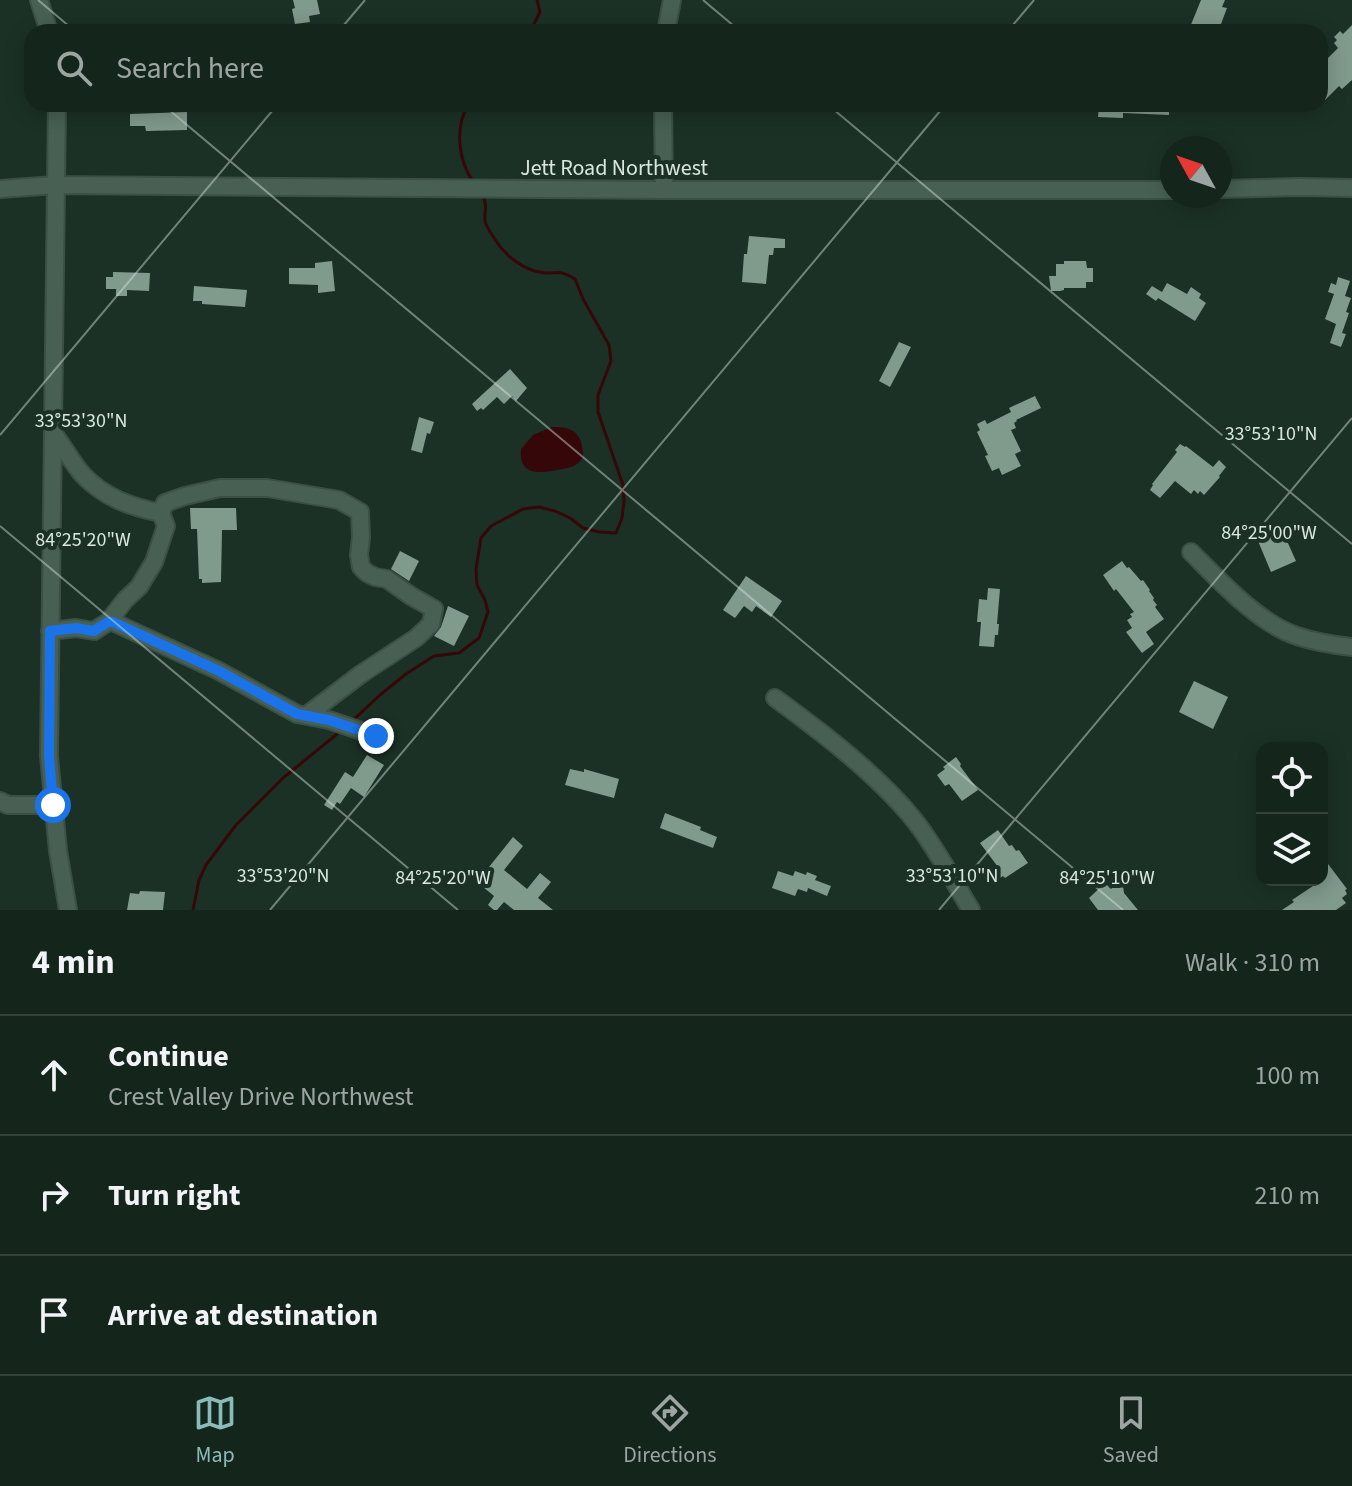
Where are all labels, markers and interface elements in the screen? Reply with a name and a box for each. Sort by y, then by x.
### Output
search box [24,24,1328,112]
icon: search [52,46,96,90]
text: Search here [116,47,264,90]
north arrow [1160,136,1232,208]
street label: Jett Road Northwest [520,152,708,184]
text: 33°53'30"N [35,407,127,435]
text: 33°53'10"N [1225,420,1317,448]
text: 84°25'00"W [1221,519,1317,547]
text: 84°25'20"W [35,526,131,554]
route end [358,718,394,754]
map controls [1256,742,1328,886]
button: locate [1256,742,1328,814]
route start [35,787,71,823]
button: layers [1256,814,1328,886]
text: 33°53'20"N [237,862,329,890]
text: 33°53'10"N [906,862,998,890]
text: 84°25'20"W [395,864,491,892]
text: 84°25'10"W [1059,864,1155,892]
text: 4 min [32,938,115,987]
text: Walk · 310 m [1185,944,1320,981]
text: Continue [108,1035,229,1078]
icon: ahead [32,1053,76,1097]
text: 100 m [1254,1057,1320,1094]
text: Crest Valley Drive Northwest [108,1078,414,1115]
icon: right [32,1173,76,1217]
text: Turn right [108,1174,240,1217]
text: 210 m [1254,1177,1320,1214]
icon: arrive [32,1293,76,1337]
text: Arrive at destination [108,1294,378,1337]
tab: Map [193,1391,237,1471]
tab: Directions [623,1391,716,1471]
tab: Saved [1103,1391,1159,1471]

